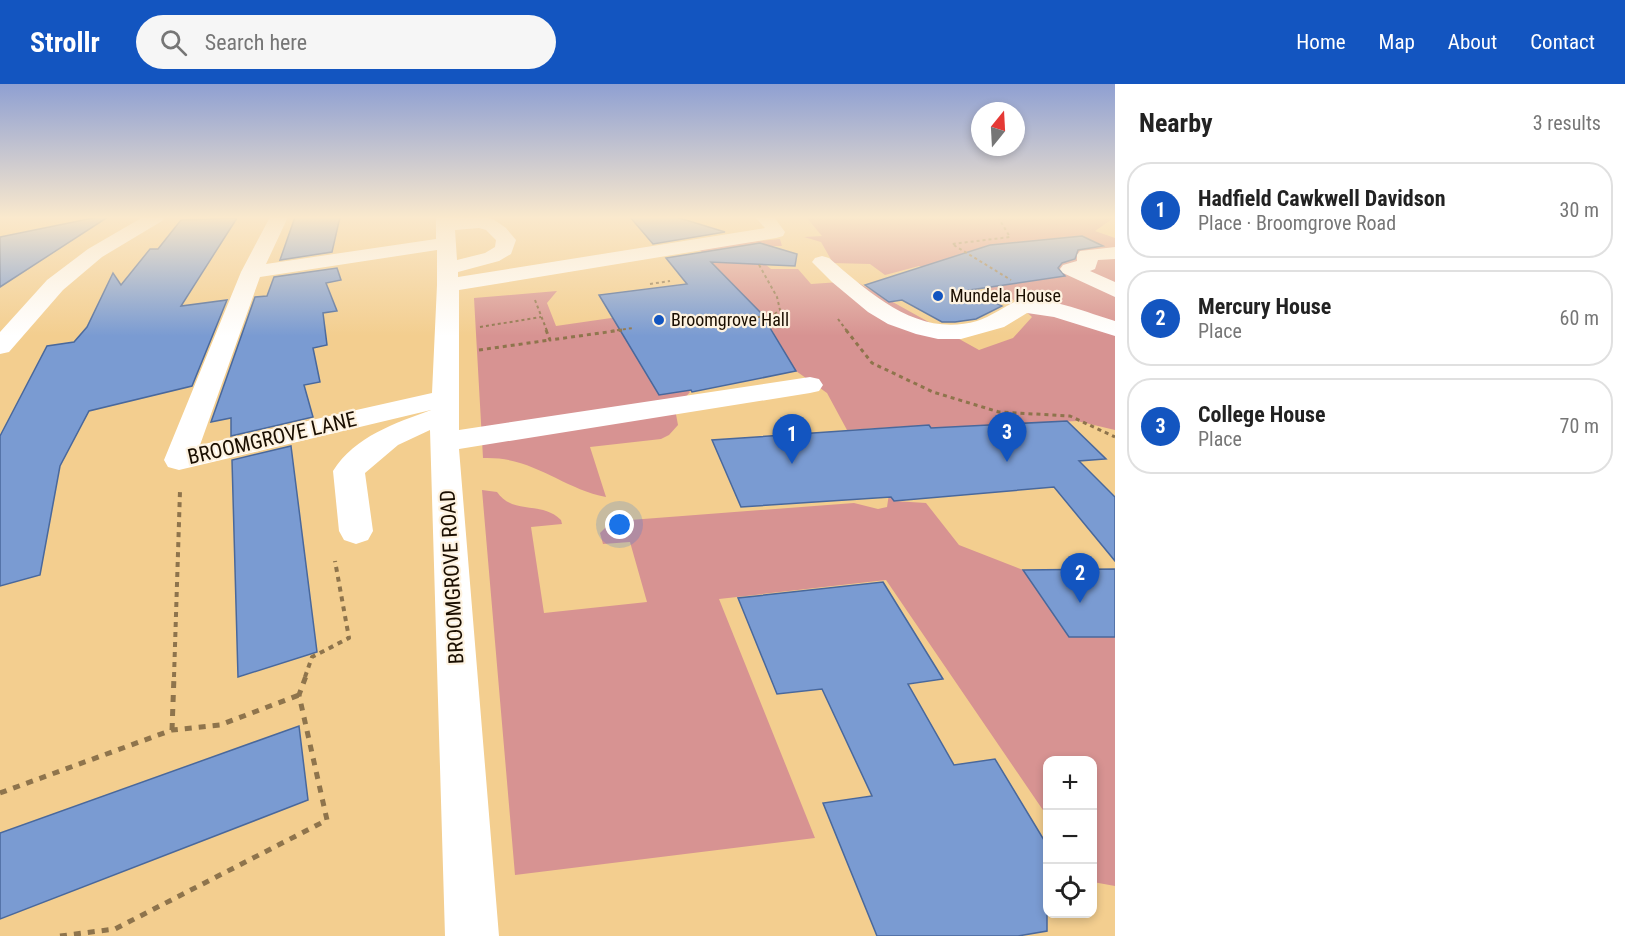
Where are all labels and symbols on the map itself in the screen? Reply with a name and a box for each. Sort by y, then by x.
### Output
north arrow [971,102,1025,156]
place label: Mundela House [950,285,1061,306]
marker: Mundela House [931,289,945,303]
place label: Broomgrove Hall [671,309,789,330]
marker: Broomgrove Hall [652,313,666,327]
street label: BROOMGROVE LANE [185,407,359,469]
pin: 3 [988,412,1026,462]
pin: 1 [772,414,812,464]
street label: BROOMGROVE ROAD [435,489,469,665]
your location [605,510,634,539]
pin: 2 [1060,554,1100,603]

